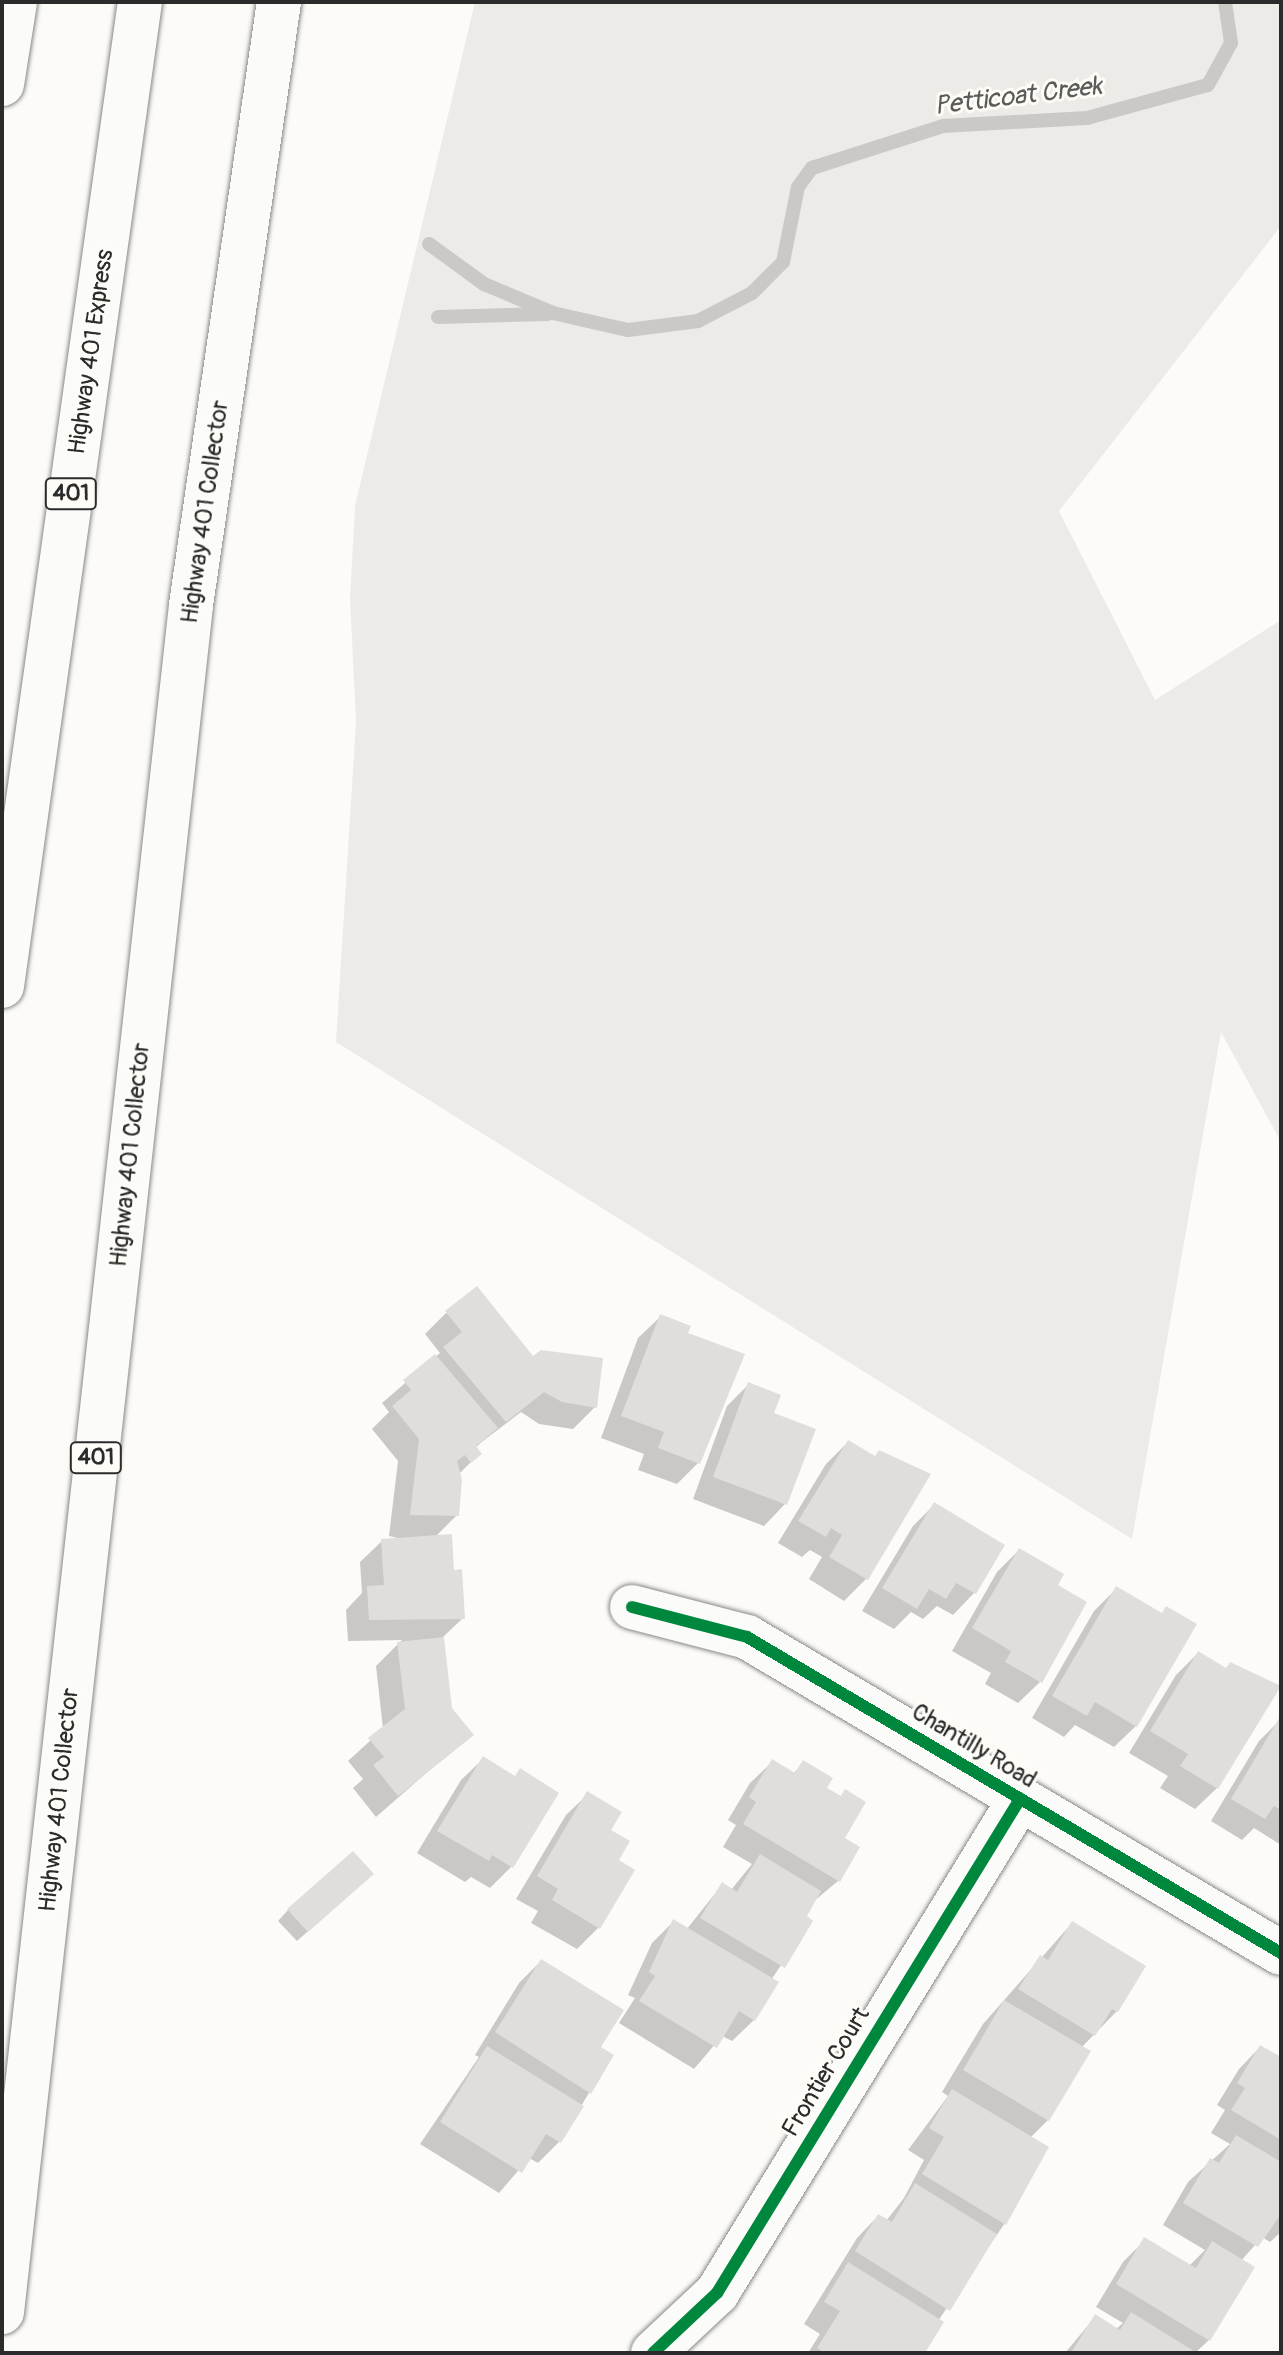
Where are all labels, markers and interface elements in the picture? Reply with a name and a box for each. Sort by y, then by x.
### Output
water label: Petticoat Creek [932,71,1104,123]
street label: Highway 401 Express [62,248,120,456]
street label: Highway 401 Collector [175,399,235,625]
road number: 401 [43,476,99,512]
street label: Highway 401 Collector [104,1042,156,1268]
road number: 401 [68,1440,124,1476]
street label: Highway 401 Collector [33,1687,85,1913]
street label: Chantilly Road [906,1698,1042,1794]
street label: Frontier Court [776,2002,876,2142]

